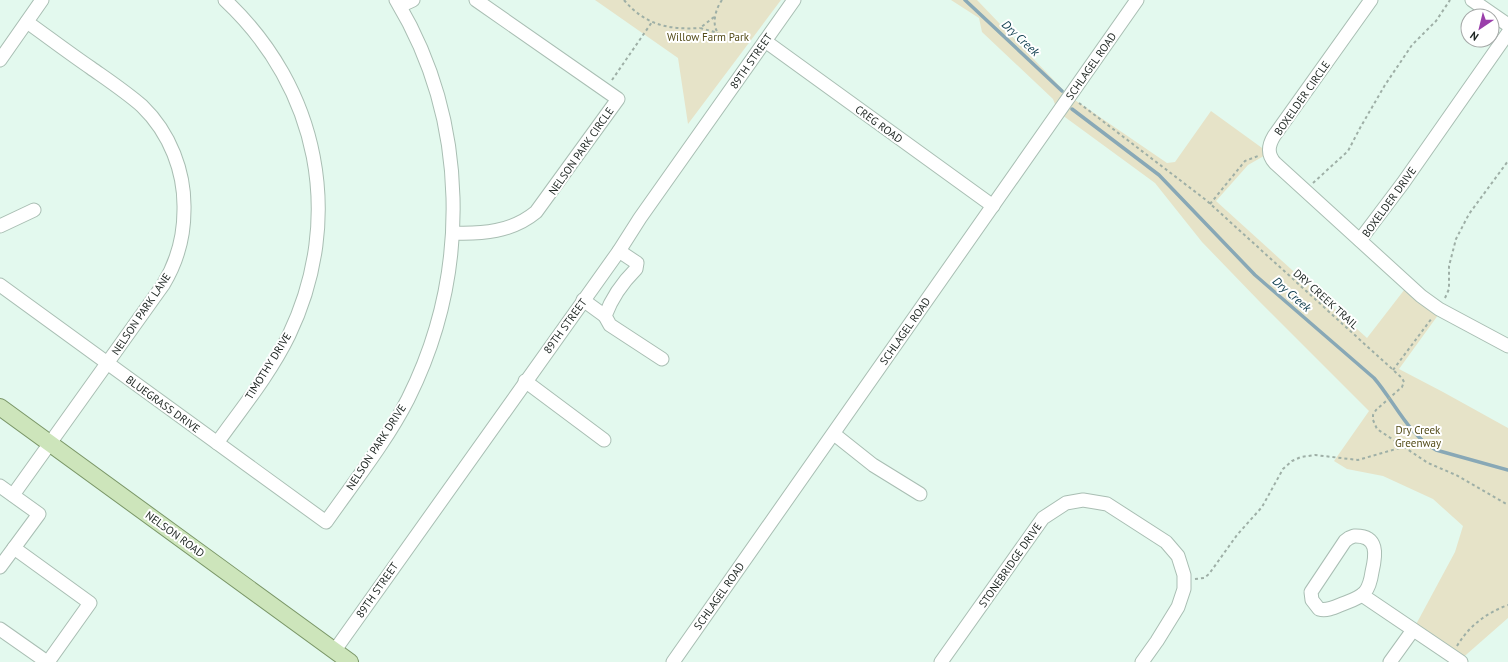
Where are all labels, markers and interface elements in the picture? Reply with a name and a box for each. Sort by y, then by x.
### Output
north arrow [1460,8,1500,48]
water label: Dry Creek [999,17,1043,60]
text: N [1467,28,1481,44]
park label: Willow Farm Park [667,30,750,44]
street label: 89TH STREET [727,30,775,92]
street label: SCHLAGEL ROAD [1063,30,1119,102]
street label: BOXELDER CIRCLE [1271,58,1333,138]
street label: CREG ROAD [852,102,906,146]
street label: NELSON PARK CIRCLE [545,104,617,198]
street label: BOXELDER DRIVE [1359,164,1419,240]
street label: DRY CREEK TRAIL [1290,266,1362,332]
street label: NELSON PARK LANE [108,270,174,358]
water label: Dry Creek [1270,273,1315,315]
street label: SCHLAGEL ROAD [877,295,933,367]
street label: 89TH STREET [540,296,590,356]
street label: TIMOTHY DRIVE [242,330,294,402]
street label: BLUEGRASS DRIVE [123,372,203,436]
street label: NELSON PARK DRIVE [343,401,409,493]
park label: Dry Creek Greenway [1395,423,1442,450]
street label: NELSON ROAD [143,508,207,560]
street label: STONEBRIDGE DRIVE [976,520,1045,610]
street label: 89TH STREET [353,559,401,621]
street label: SCHLAGEL ROAD [691,560,747,632]

